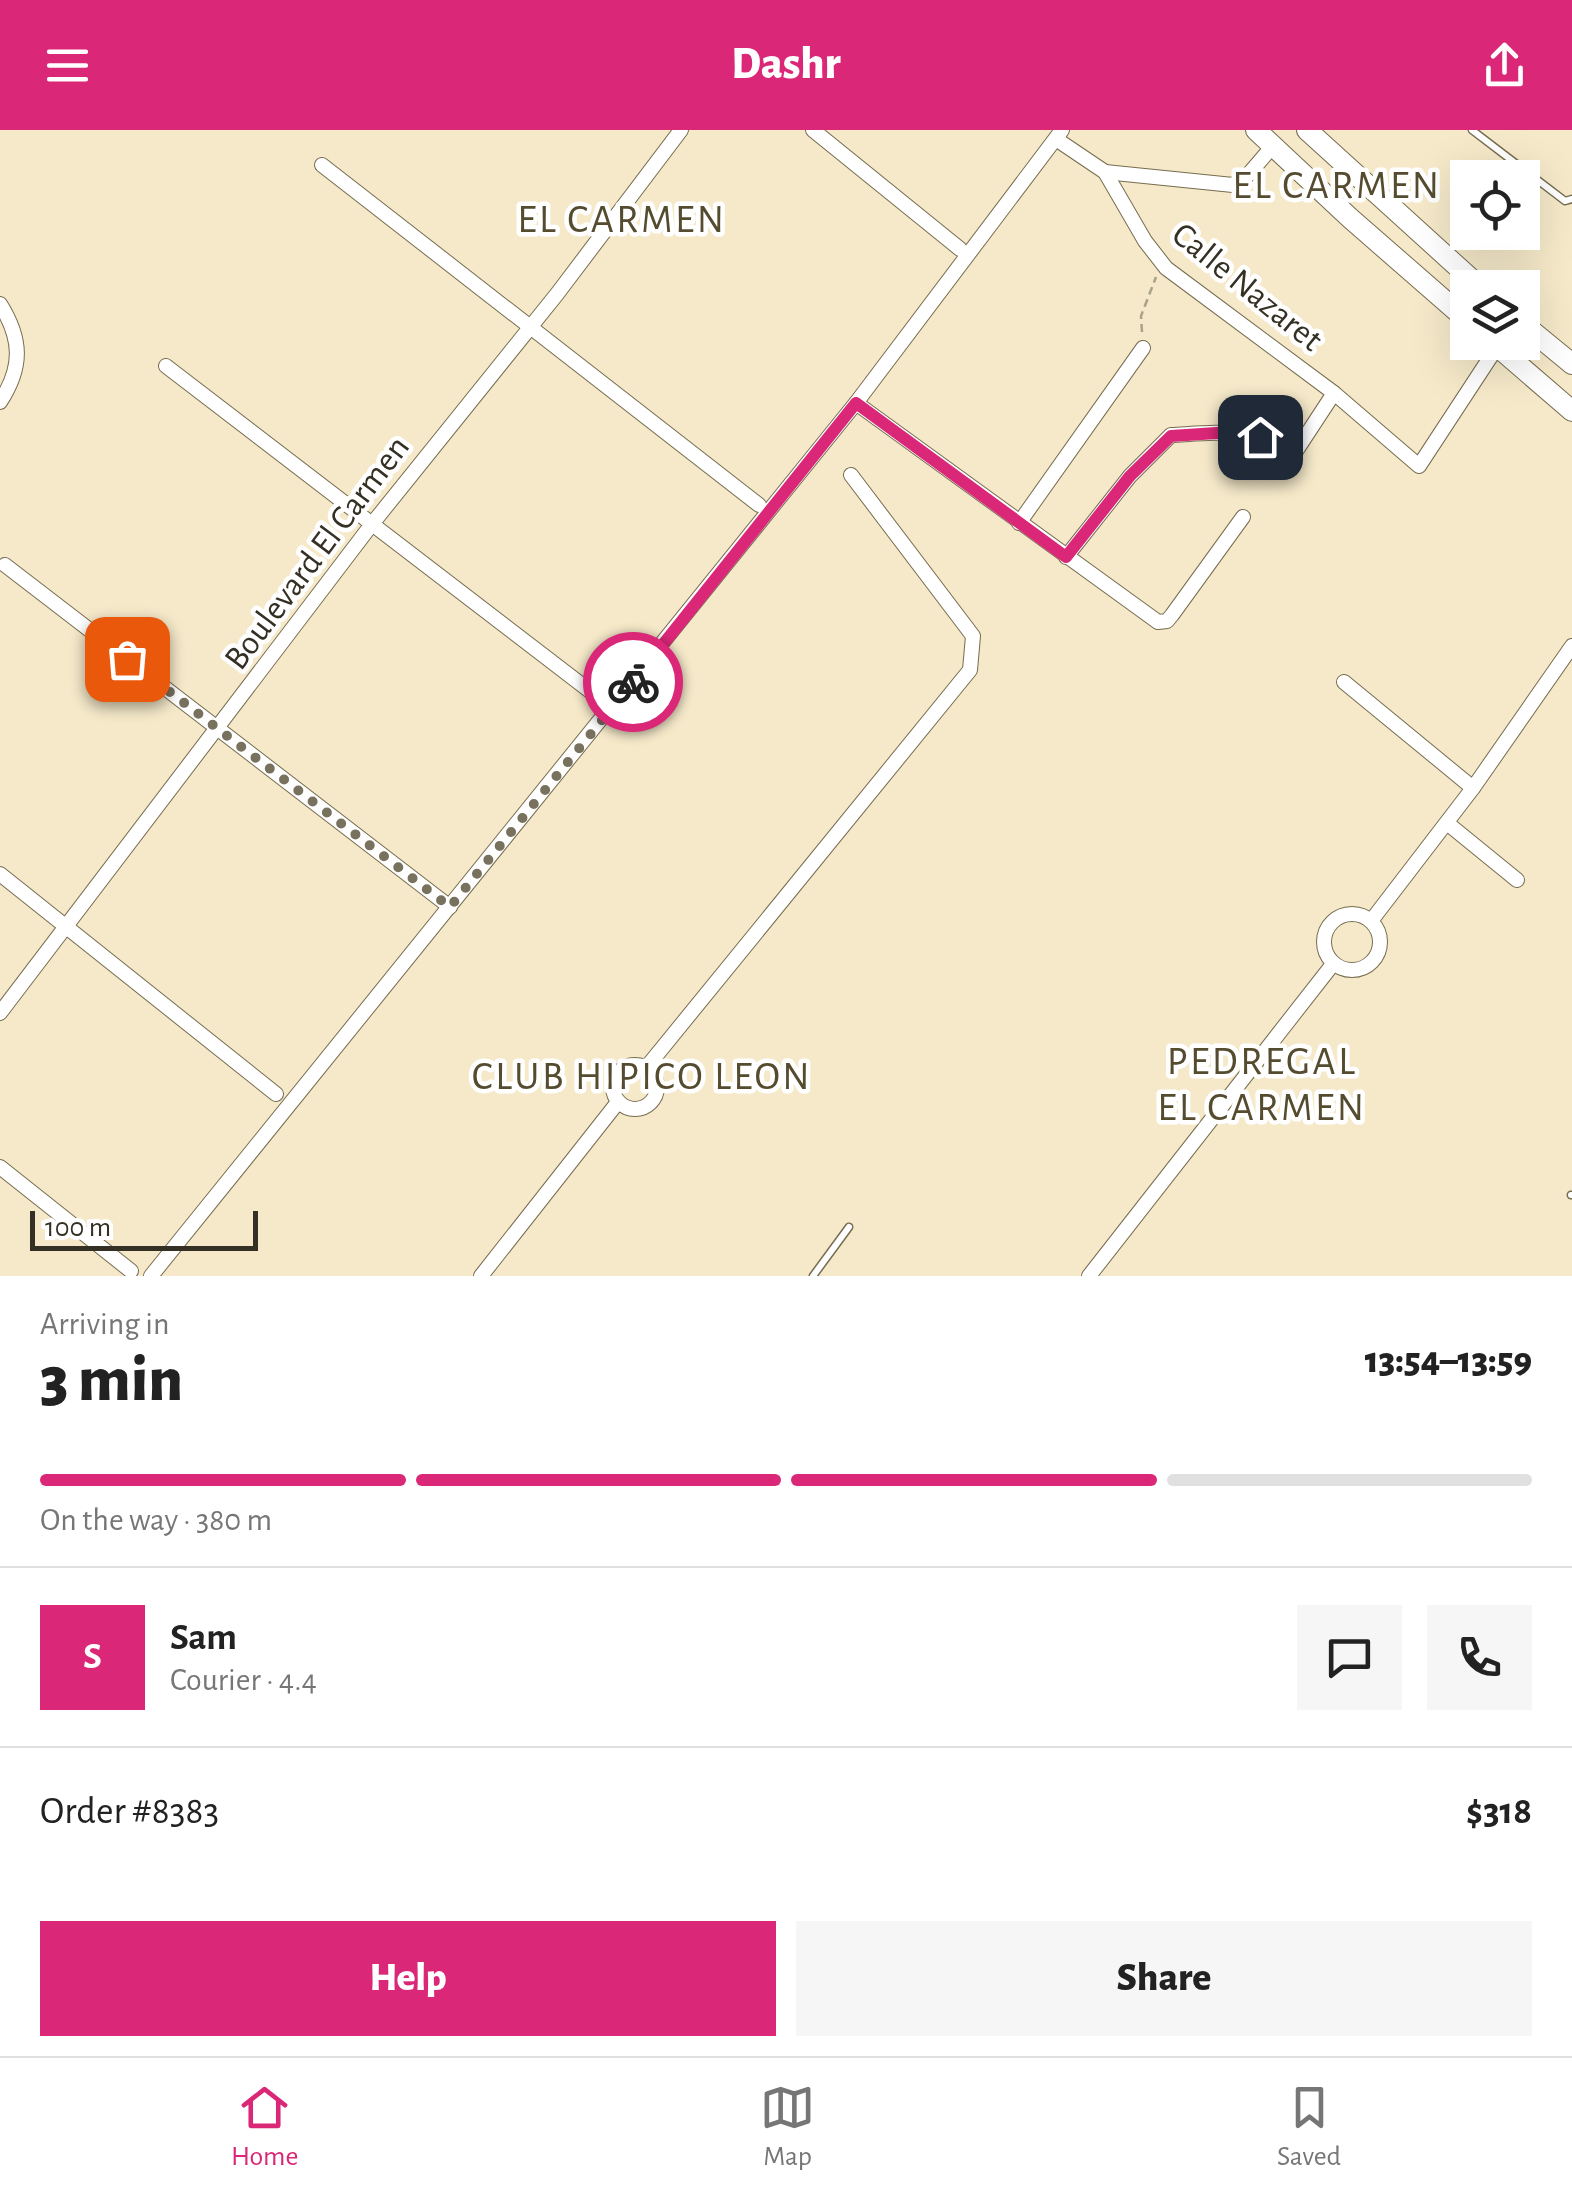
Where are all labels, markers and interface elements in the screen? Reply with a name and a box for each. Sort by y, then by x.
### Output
icon: menu [40,38,95,93]
icon: share [1477,38,1532,93]
text: Dashr [731,42,841,87]
map controls [1450,160,1540,360]
button: locate [1450,160,1540,250]
district label: EL CARMEN [1232,166,1442,206]
district label: EL CARMEN [517,200,727,240]
street label: Calle Nazaret [1165,216,1329,358]
button: layers [1450,270,1540,360]
pin [1218,395,1303,480]
icon: home [1233,410,1288,465]
street label: Boulevard El Carmen [218,430,416,676]
pin [85,617,170,702]
icon: bag [100,632,155,687]
courier [583,632,683,732]
icon: bike [606,655,661,710]
district label: PEDREGAL EL CARMEN [1157,1042,1367,1128]
district label: CLUB HIPICO LEON [472,1057,812,1097]
scale bar [30,1206,258,1250]
text: 100 m [45,1214,111,1242]
text: Arriving in [40,1308,169,1340]
text: 13:54–13:59 [1365,1342,1532,1380]
text: 3 min [40,1348,183,1413]
text: On the way · 380 m [40,1504,272,1536]
button: chat [1297,1605,1402,1710]
button: phone [1427,1605,1532,1710]
text: Sam [170,1619,237,1657]
text: S [83,1638,102,1676]
text: Courier · 4.4 [170,1664,317,1696]
text: Order #8383 [40,1793,219,1831]
text: $318 [1466,1793,1532,1831]
button: Help [40,1921,776,2036]
button: Share [796,1921,1532,2036]
tab: Home [231,2080,298,2174]
tab: Map [760,2080,815,2174]
tab: Saved [1277,2080,1341,2174]

